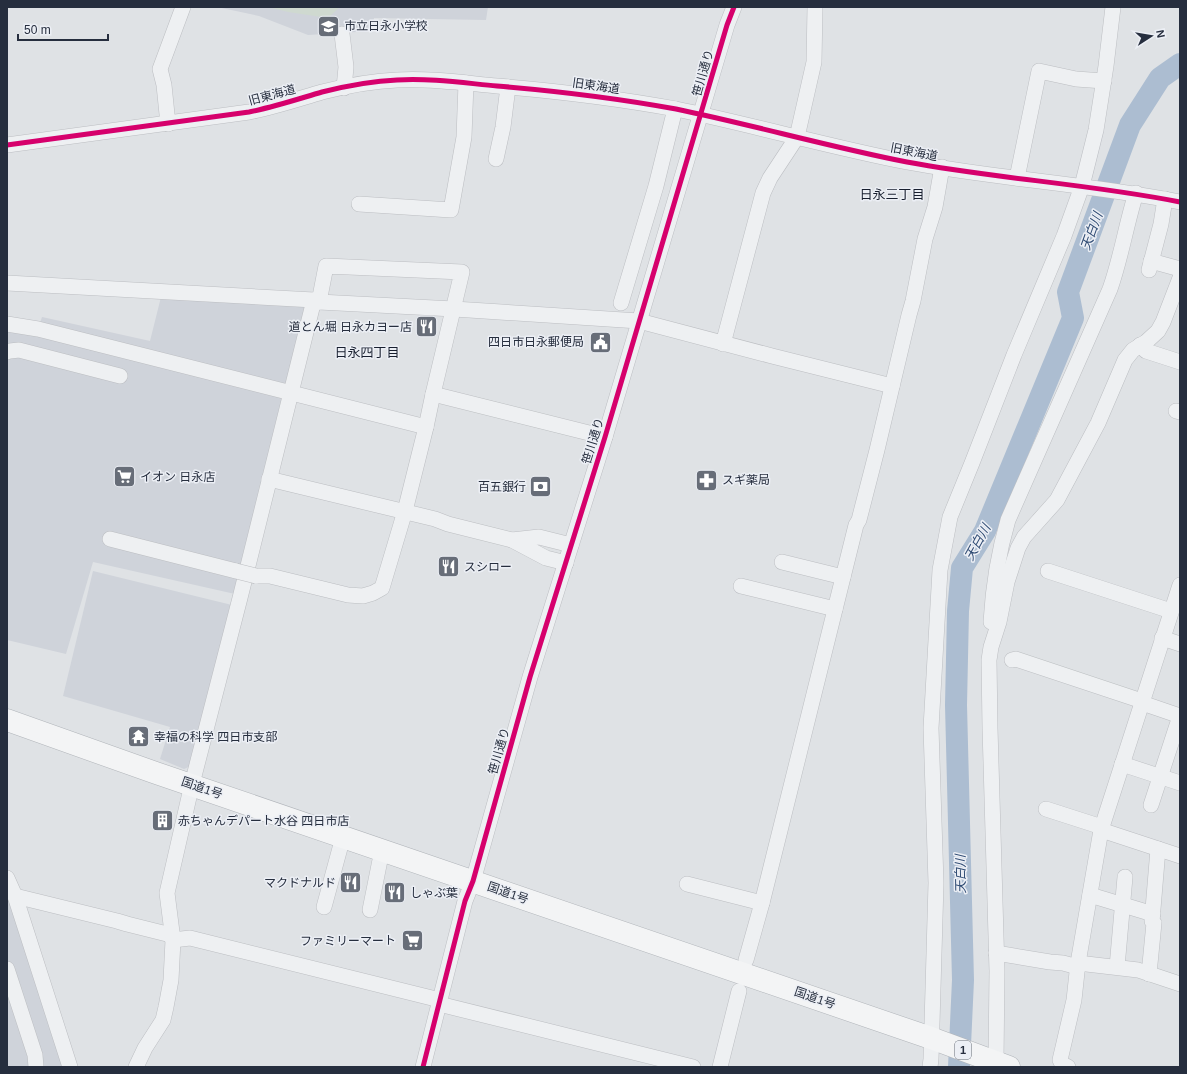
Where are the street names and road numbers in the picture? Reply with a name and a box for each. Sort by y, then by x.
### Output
street label: 笹川通り [690,48,716,98]
street label: 旧東海道 [571,76,621,96]
street label: 旧東海道 [247,82,297,108]
street label: 旧東海道 [889,141,939,163]
street label: 笹川通り [579,416,607,466]
street label: 笹川通り [486,726,512,776]
street label: 国道1号 [180,774,224,802]
street label: 国道1号 [486,879,530,907]
street label: 国道1号 [793,984,837,1012]
road number: 1 [955,1041,971,1059]

